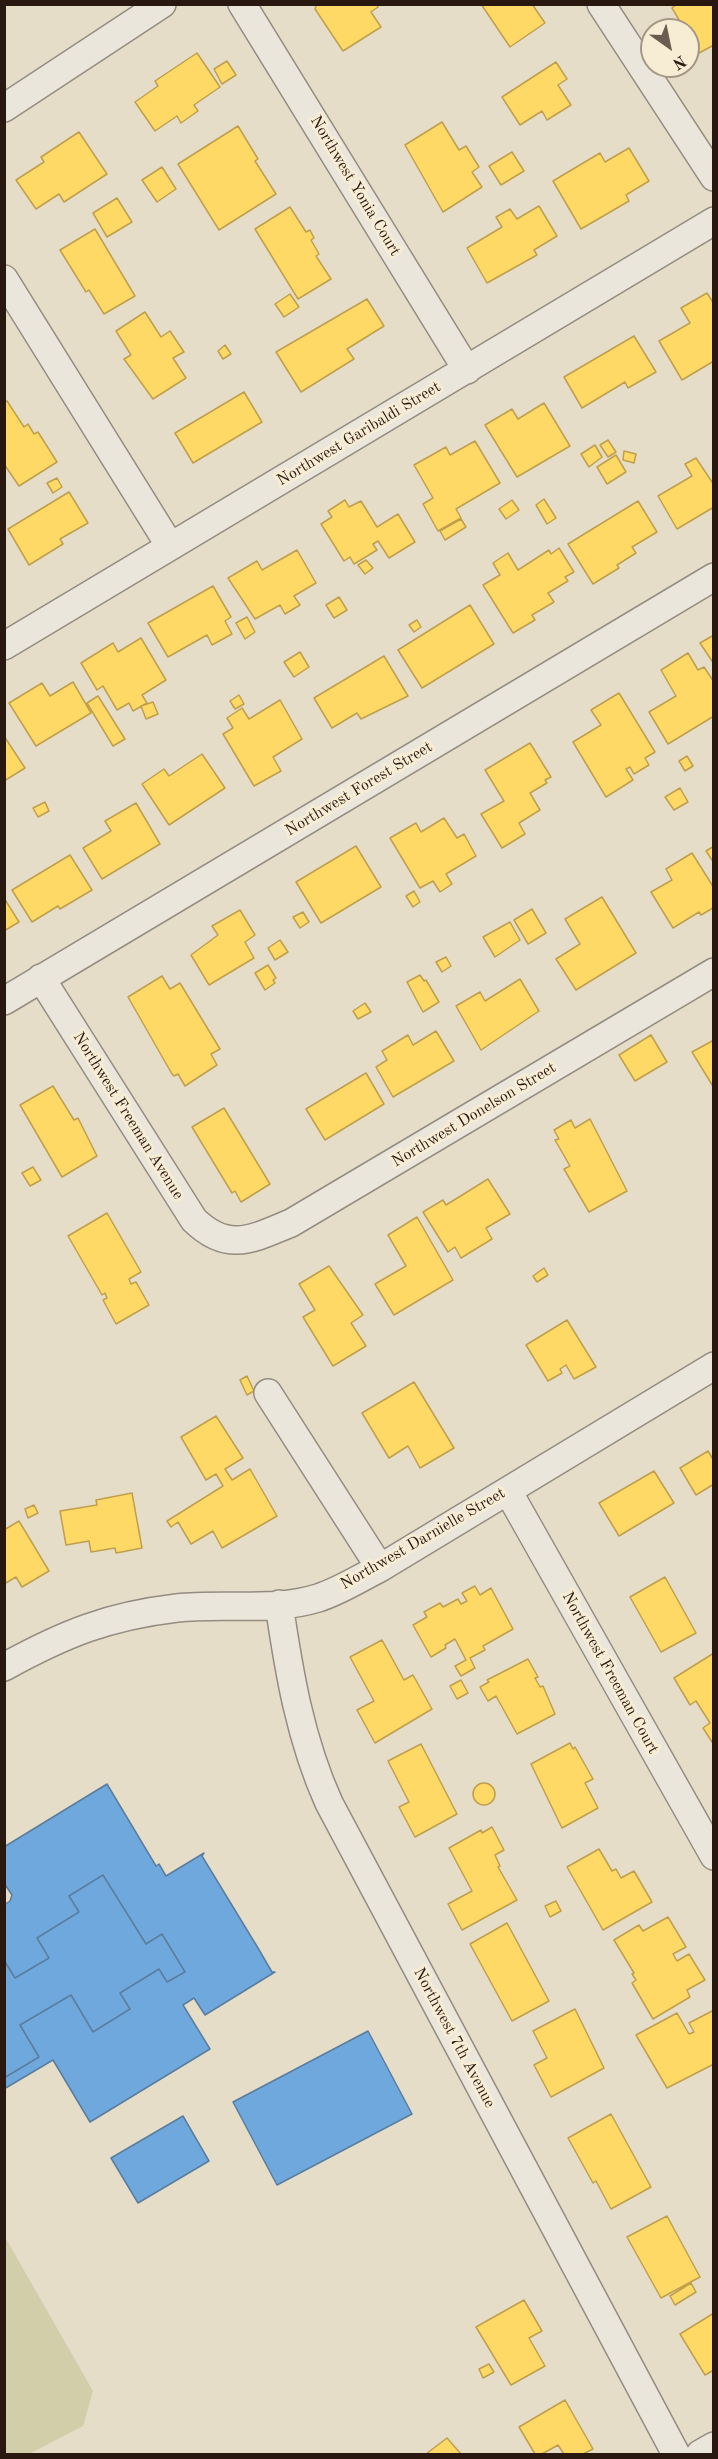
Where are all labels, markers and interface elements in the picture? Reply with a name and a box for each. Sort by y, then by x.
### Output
north arrow [640,18,700,78]
text: N [669,51,688,71]
street label: Northwest Yonia Court [305,112,405,260]
street label: Northwest Garibaldi Street [274,378,444,490]
street label: Northwest Forest Street [282,737,436,841]
street label: Northwest Freeman Avenue [69,1029,187,1203]
street label: Northwest Donelson Street [388,1058,560,1172]
street label: Northwest Darnielle Street [337,1484,509,1594]
street label: Northwest Freeman Court [557,1589,663,1757]
street label: Northwest 7th Avenue [409,1965,499,2111]

